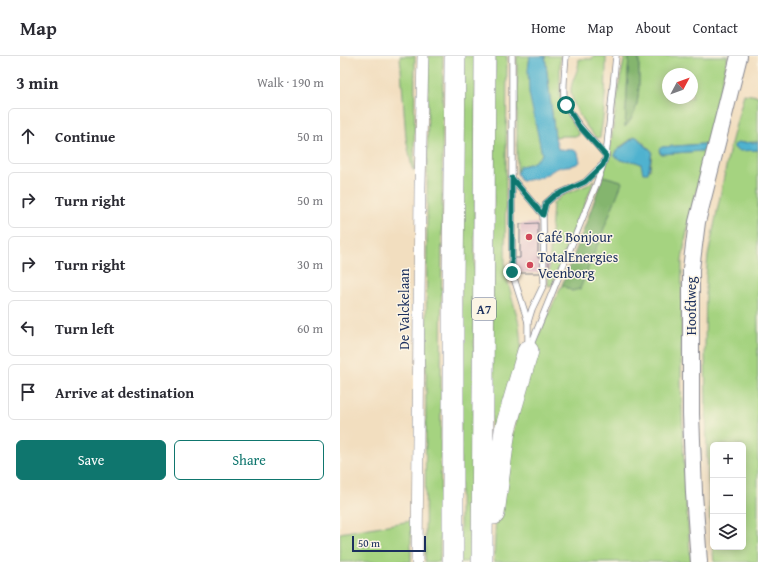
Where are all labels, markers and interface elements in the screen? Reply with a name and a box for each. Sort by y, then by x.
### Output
text: Map [20,14,57,42]
text: Home [531,18,566,38]
text: Map [588,18,613,38]
text: About [635,18,671,38]
text: Contact [693,18,738,38]
north arrow [662,68,698,104]
text: 3 min [16,70,58,95]
text: Walk · 190 m [257,73,324,92]
route start [557,96,575,114]
icon: ahead [17,125,39,147]
text: Continue [55,126,116,147]
text: 50 m [297,127,323,146]
icon: right [17,189,39,211]
text: Turn right [55,190,126,211]
text: 50 m [297,191,323,210]
place label: Café Bonjour [537,227,613,247]
marker: Café Bonjour [524,232,534,242]
place label: TotalEnergies Veenborg [538,247,618,283]
icon: right [17,253,39,275]
text: Turn right [55,254,126,275]
text: 30 m [297,255,323,274]
marker: TotalEnergies Veenborg [525,260,535,270]
route end [503,263,521,281]
street label: De Valckelaan [394,268,414,350]
street label: Hoofdweg [681,277,701,335]
road number: A7 [472,298,496,320]
icon: left [17,317,39,339]
text: Turn left [55,318,114,339]
text: 60 m [297,319,323,338]
icon: arrive [17,381,39,403]
text: Arrive at destination [55,382,194,403]
button: Save [16,440,166,480]
button: Share [174,440,324,480]
map controls [710,442,746,550]
button: + [710,442,746,478]
button: − [710,478,746,514]
button: layers [710,514,746,550]
scale bar [352,534,426,553]
text: 50 m [358,535,380,551]

